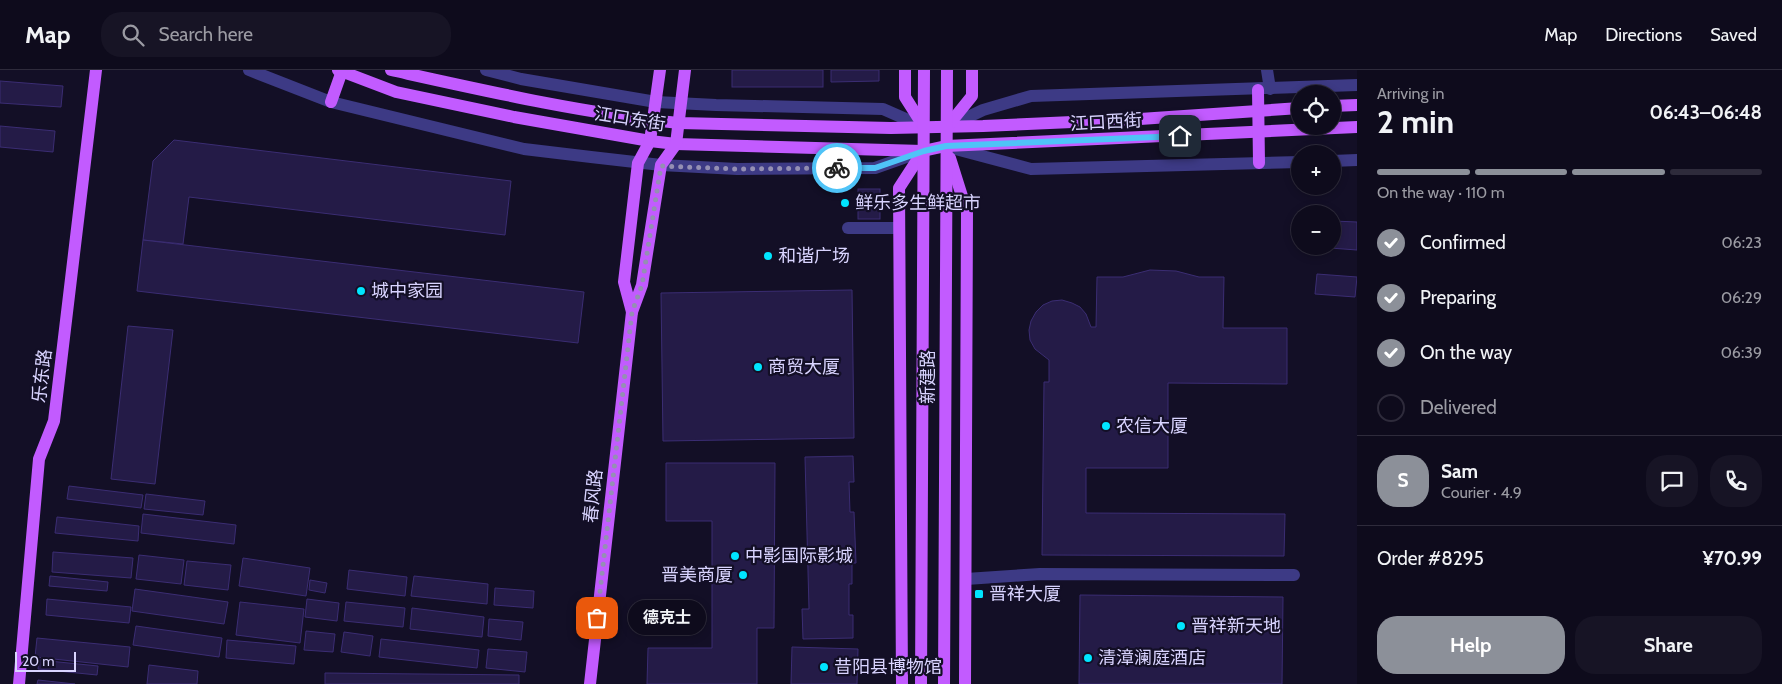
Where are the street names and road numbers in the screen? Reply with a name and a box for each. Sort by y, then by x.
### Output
street label: 江口东街 [593,103,667,135]
street label: 江口西街 [1069,109,1143,135]
street label: 乐东路 [28,348,56,404]
street label: 新建路 [917,350,939,404]
street label: 春风路 [579,468,607,524]

